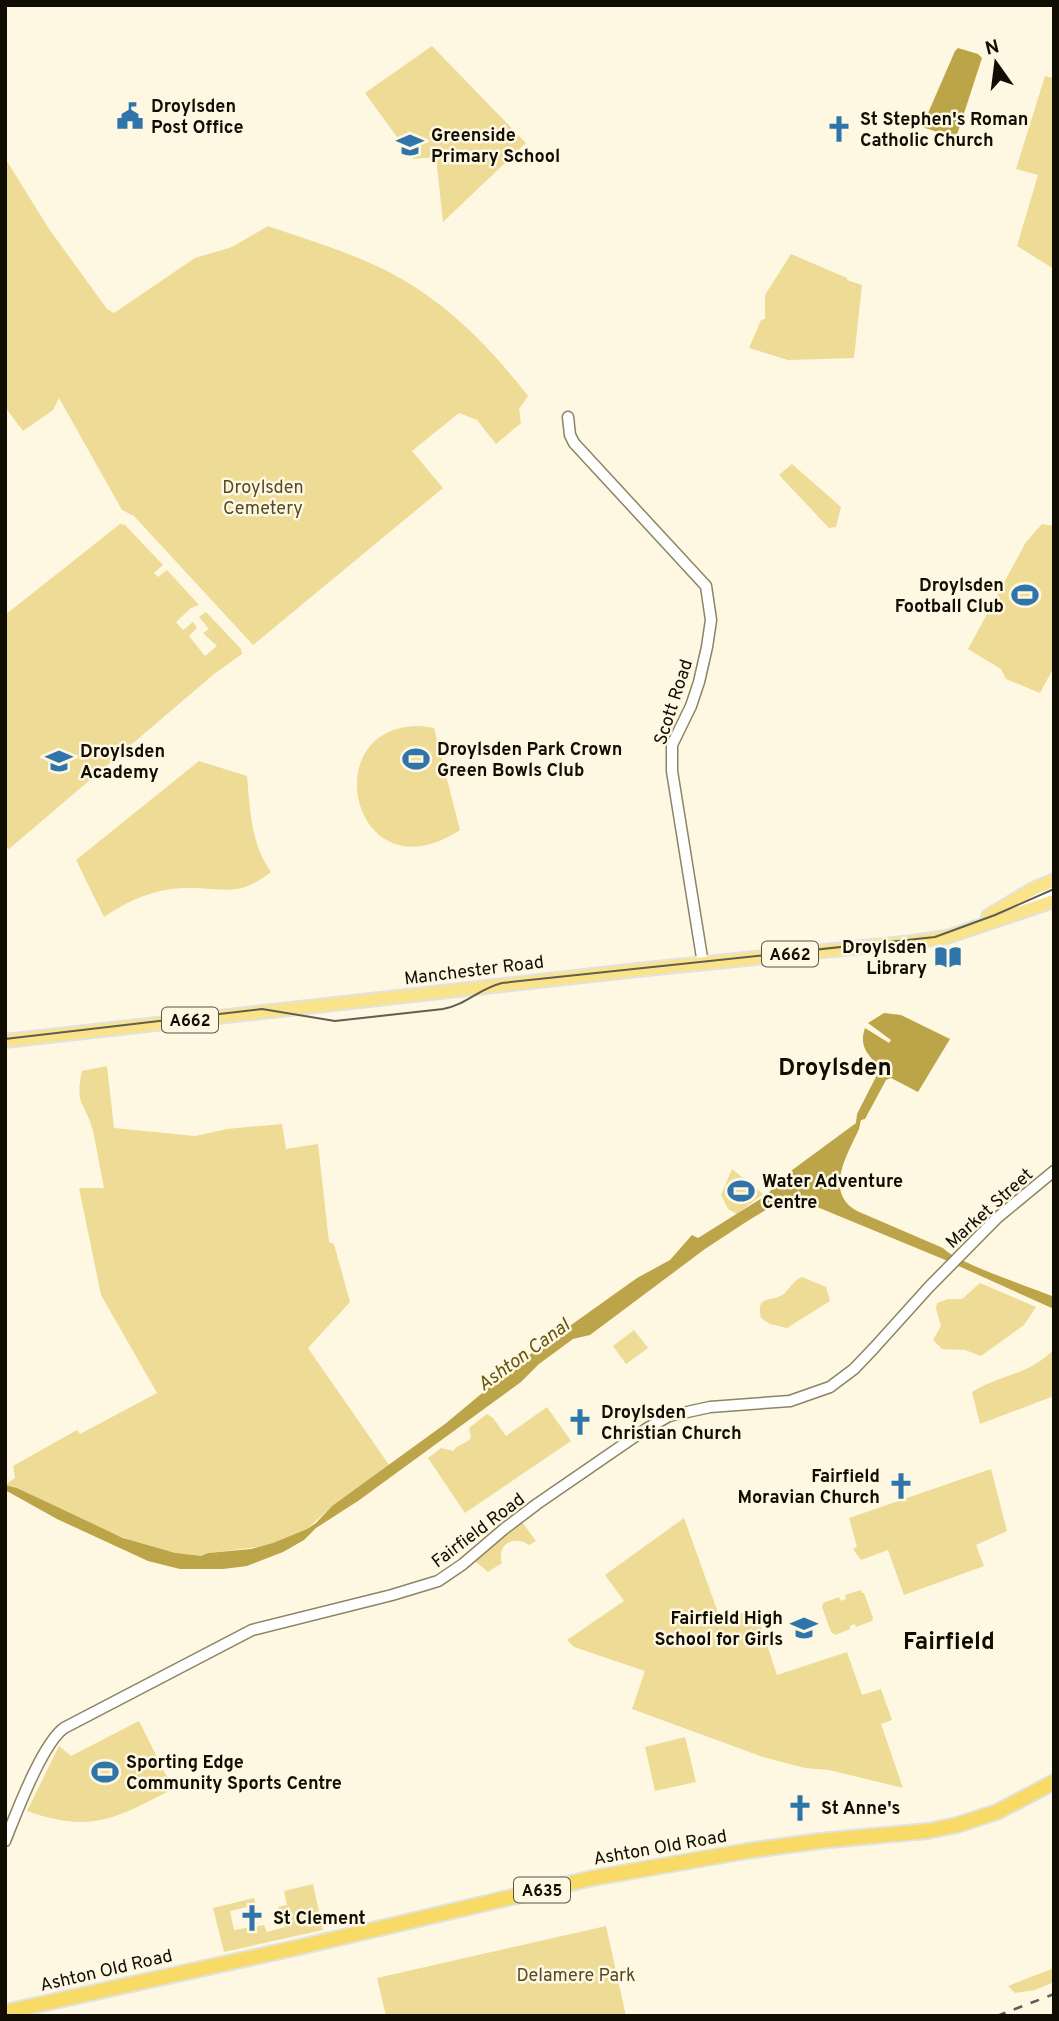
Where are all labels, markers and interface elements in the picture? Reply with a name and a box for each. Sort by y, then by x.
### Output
north arrow [961,28,1031,98]
text: N [983,35,1002,62]
place label: Droylsden Post Office [151,96,244,140]
public building icon: Droylsden Post Office [115,101,145,131]
place label: St Stephen's Roman Catholic Church [860,109,1028,153]
church icon: St Stephen's Roman Catholic Church [824,114,854,144]
place label: Greenside Primary School [431,125,560,169]
school or university icon: Greenside Primary School [395,130,425,160]
park label: Droylsden Cemetery [222,477,304,521]
place label: Droylsden Football Club [895,575,1004,619]
sports icon: Droylsden Football Club [1010,580,1040,610]
street label: Scott Road [650,657,699,748]
place label: Droylsden Park Crown Green Bowls Club [437,739,622,783]
place label: Droylsden Academy [80,741,165,785]
sports icon: Droylsden Park Crown Green Bowls Club [401,744,431,774]
school or university icon: Droylsden Academy [44,746,74,776]
place label: Droylsden Library [842,937,927,981]
road number: A662 [762,942,818,966]
library icon: Droylsden Library [933,942,963,972]
street label: Manchester Road [403,952,545,991]
road number: A662 [162,1008,218,1032]
district label: Droylsden [778,1054,892,1084]
street label: Market Street [942,1164,1038,1254]
place label: Water Adventure Centre [762,1171,903,1215]
sports icon: Water Adventure Centre [726,1176,756,1206]
water label: Ashton Canal [473,1313,576,1397]
place label: Droylsden Christian Church [601,1402,742,1446]
church icon: Droylsden Christian Church [565,1407,595,1437]
place label: Fairfield Moravian Church [738,1466,880,1510]
church icon: Fairfield Moravian Church [886,1471,916,1501]
street label: Fairfield Road [428,1489,530,1574]
place label: Fairfield High School for Girls [655,1608,783,1652]
school or university icon: Fairfield High School for Girls [789,1613,819,1643]
district label: Fairfield [903,1628,995,1658]
place label: Sporting Edge Community Sports Centre [126,1752,342,1796]
sports icon: Sporting Edge Community Sports Centre [90,1757,120,1787]
church icon: St Anne's [785,1793,815,1823]
place label: St Anne's [821,1798,900,1821]
street label: Ashton Old Road [592,1825,729,1872]
road number: A635 [514,1878,570,1902]
church icon: St Clement [237,1903,267,1933]
place label: St Clement [273,1908,366,1931]
street label: Ashton Old Road [38,1945,175,1998]
park label: Delamere Park [516,1965,636,1988]

